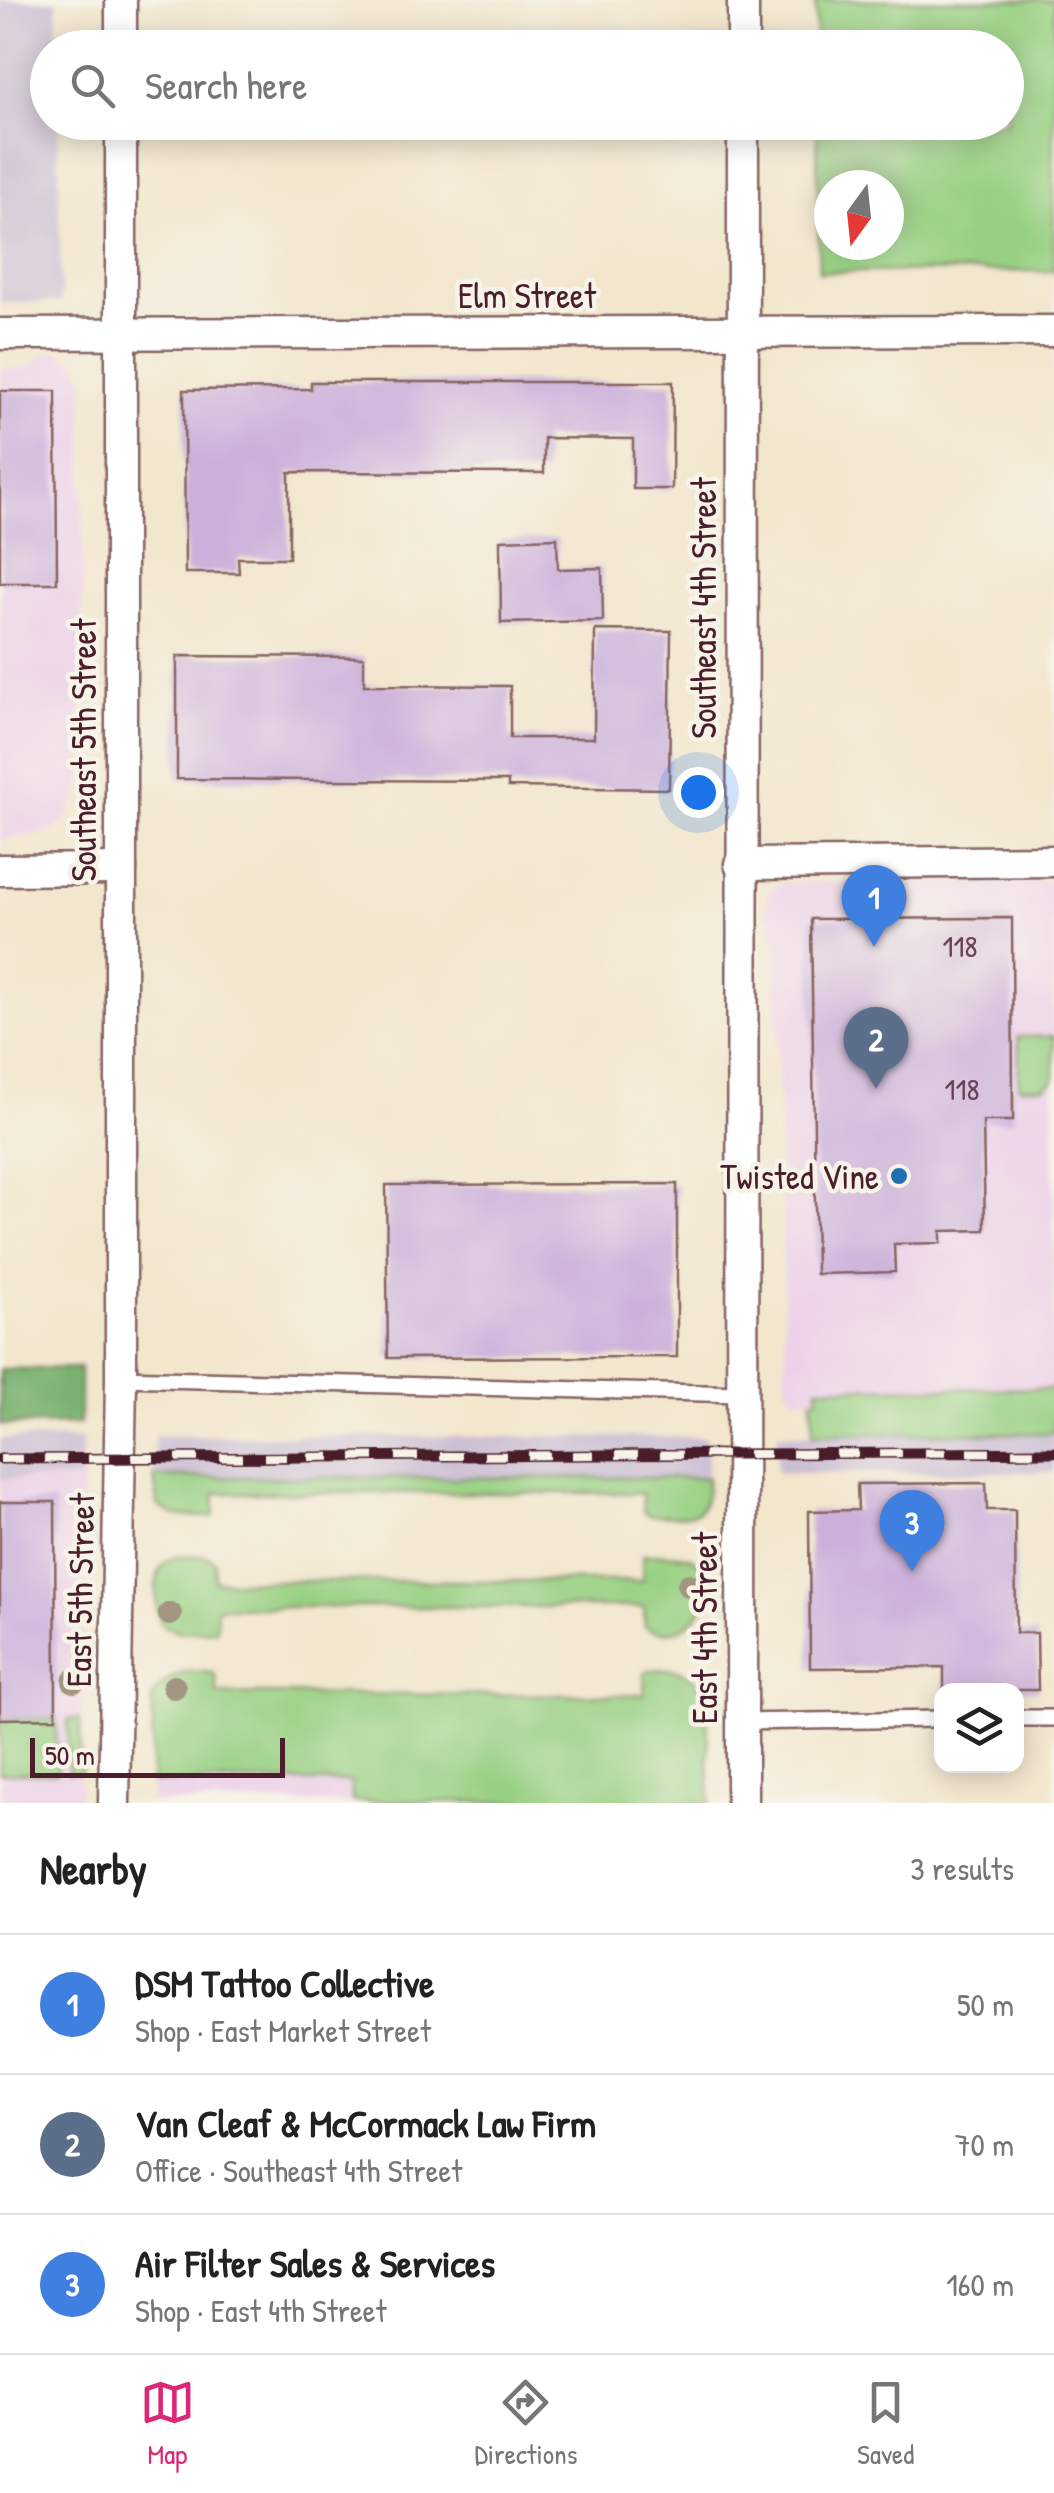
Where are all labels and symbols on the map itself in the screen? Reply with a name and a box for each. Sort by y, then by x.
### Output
north arrow [814,170,904,260]
street label: Elm Street [458,272,597,319]
street label: Southeast 4th Street [680,476,727,739]
street label: Southeast 5th Street [60,617,107,882]
your location [673,767,724,818]
pin: 1 [842,864,906,947]
house number: 118 [943,926,977,966]
pin: 2 [844,1006,908,1089]
house number: 118 [945,1069,979,1109]
place label: Twisted Vine [720,1153,879,1200]
marker: Twisted Vine [888,1165,910,1187]
pin: 3 [880,1490,944,1572]
street label: East 5th Street [55,1492,105,1687]
street label: East 4th Street [681,1531,728,1724]
scale bar [30,1733,285,1778]

